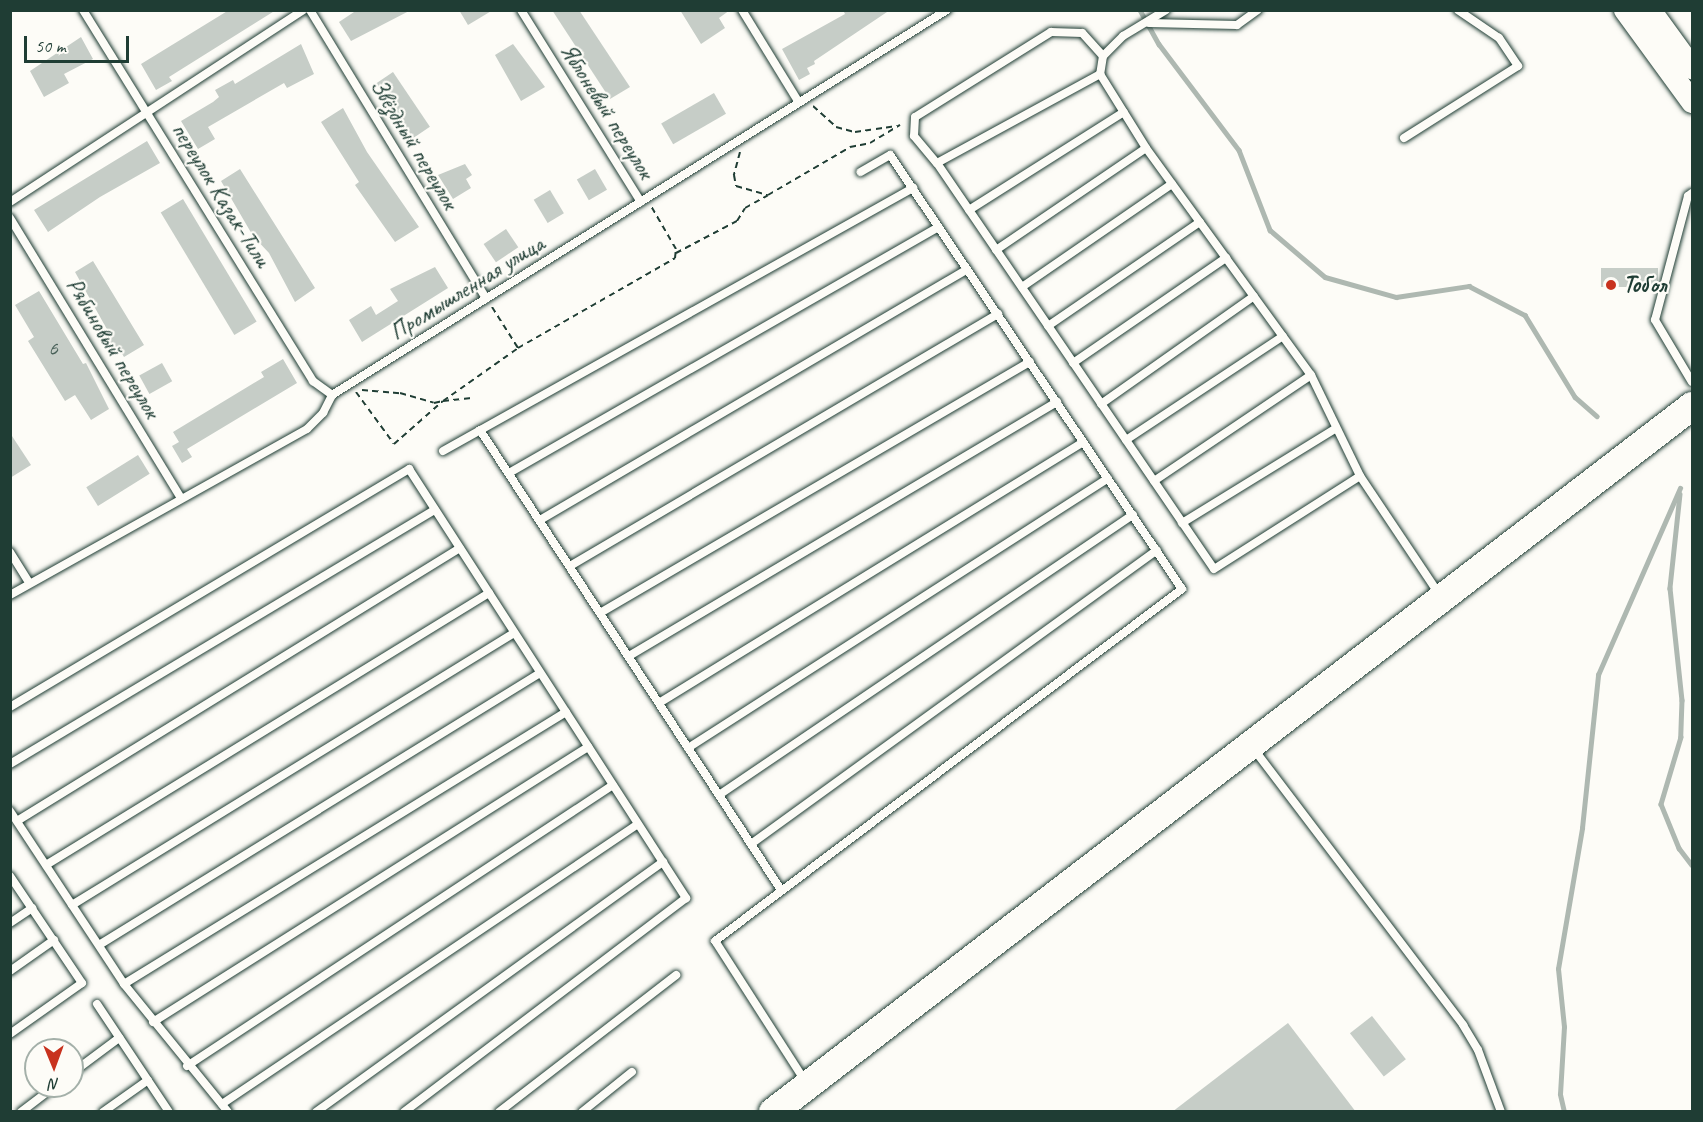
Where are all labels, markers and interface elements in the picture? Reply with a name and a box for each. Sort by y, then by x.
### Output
scale bar [27,24,132,62]
text: 50 m [35,35,66,57]
street label: Яблоневый переулок [554,38,660,184]
street label: Звёздный переулок [364,73,464,215]
street label: переулок Казак-Тили [165,118,277,272]
street label: Промышленная улица [384,229,550,347]
place label: Тобол [1623,271,1667,299]
street label: Рябиновый переулок [60,273,166,423]
marker: Тобол [1604,278,1618,292]
house number: 6 [48,335,58,361]
north arrow [24,1038,84,1098]
text: N [49,1074,59,1094]

